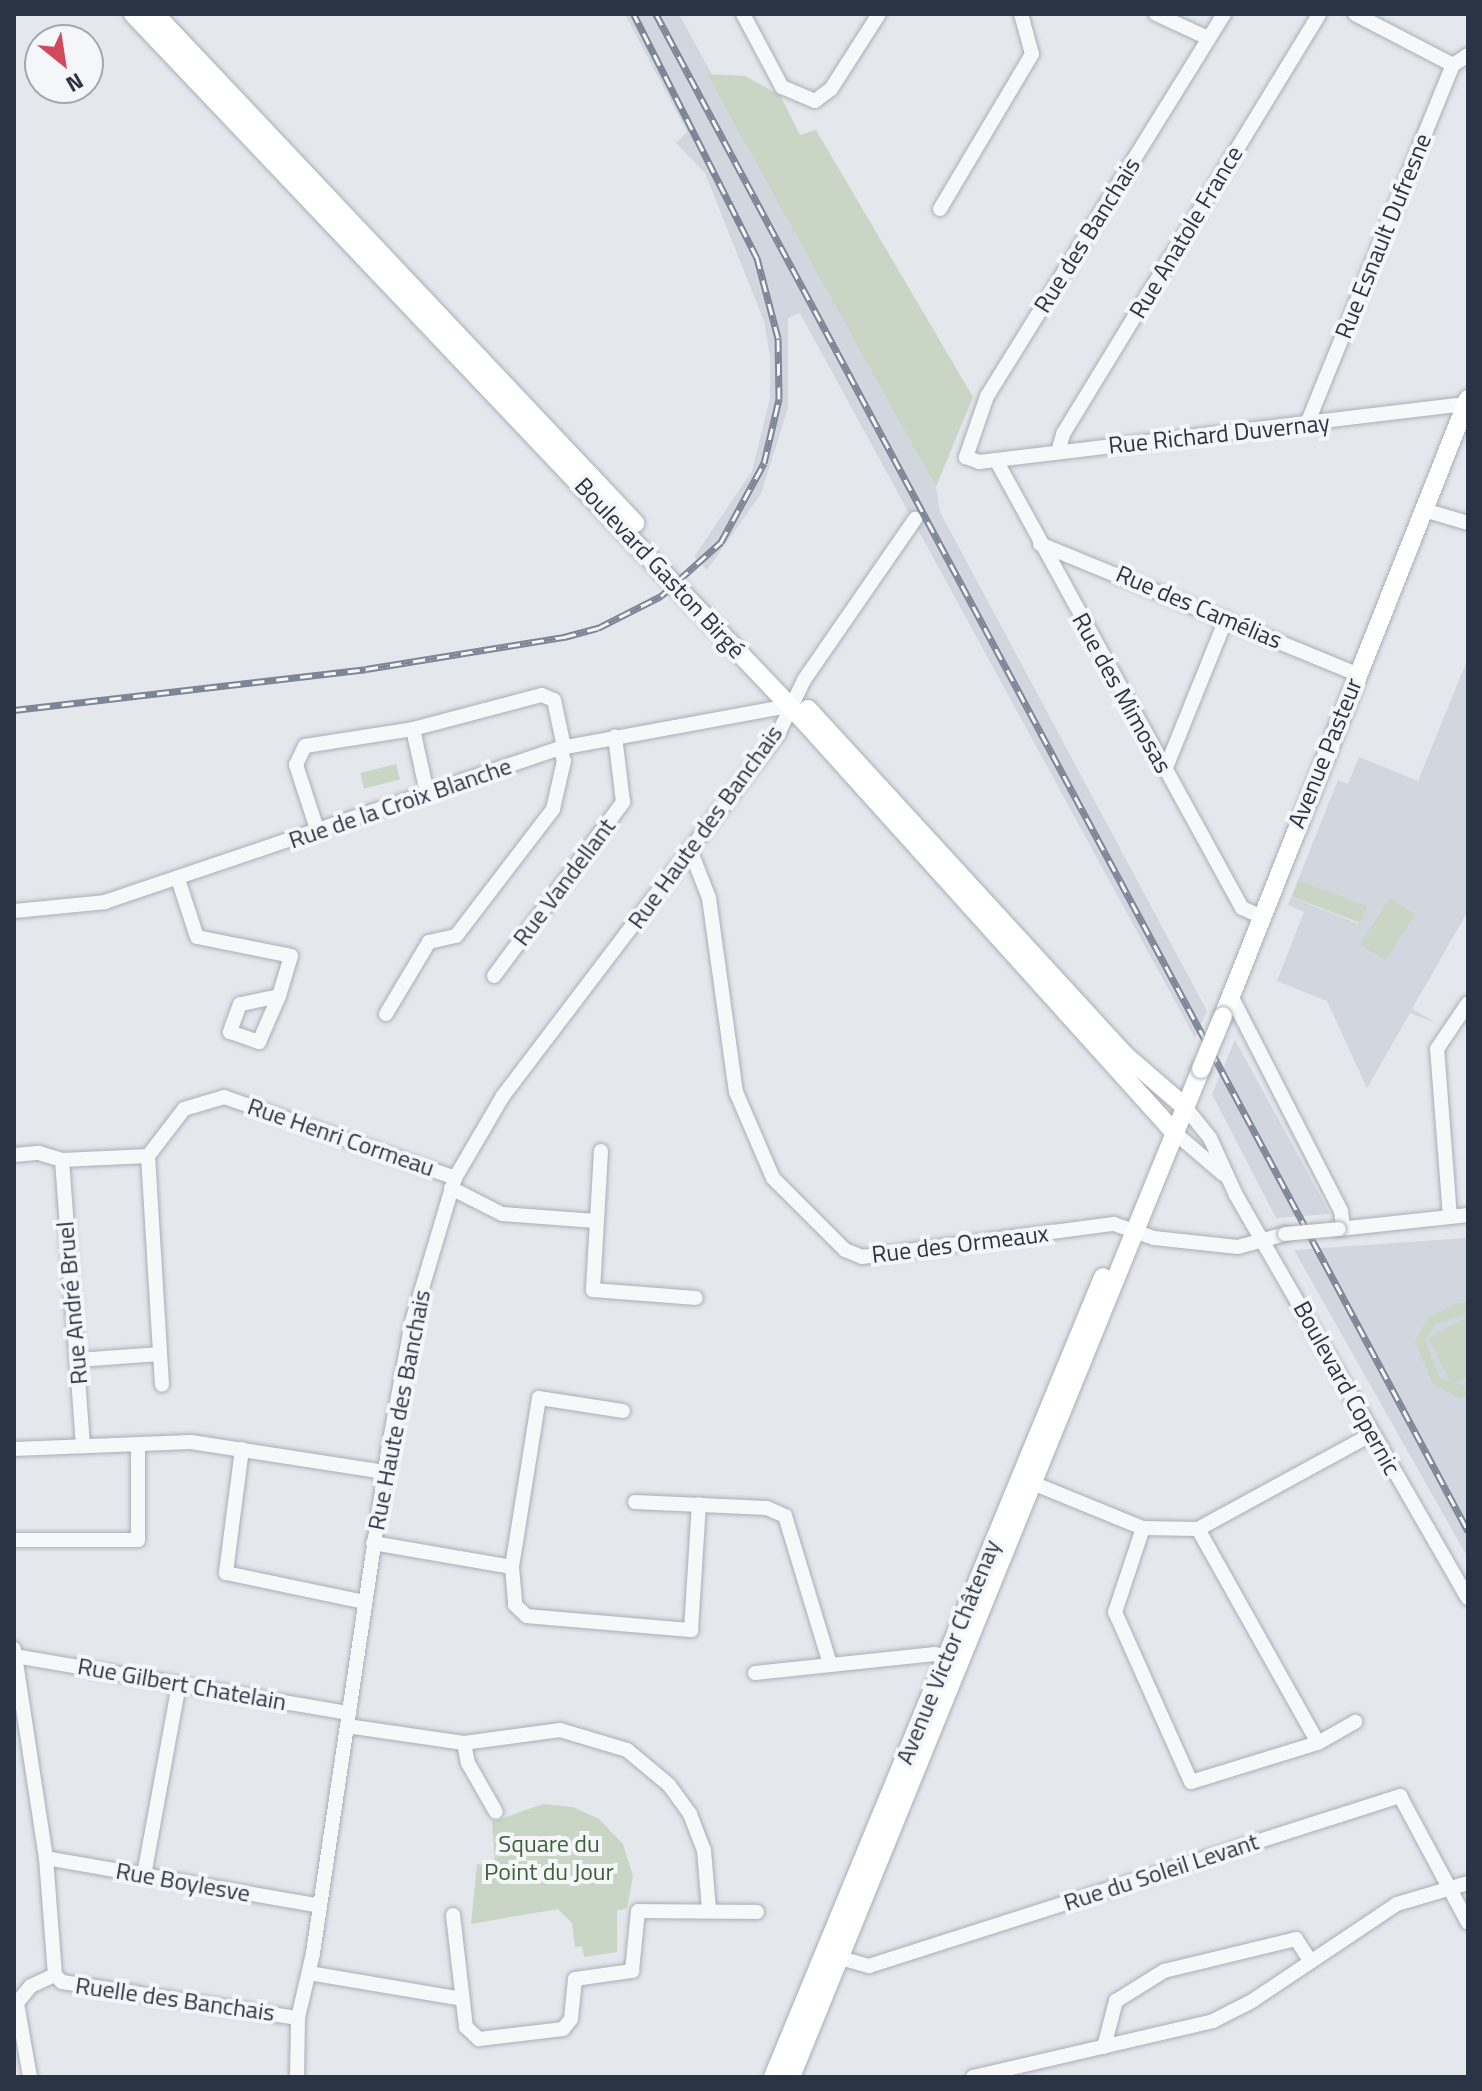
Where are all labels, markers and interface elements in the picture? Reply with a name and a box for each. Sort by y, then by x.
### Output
north arrow [24,24,104,104]
text: N [60,65,90,102]
street label: Rue Esnault Dufresne [1329,129,1437,343]
street label: Rue Anatole France [1123,141,1249,323]
street label: Rue des Banchais [1028,152,1146,318]
street label: Rue Richard Duvernay [1107,408,1331,460]
street label: Boulevard Gaston Birgé [569,472,751,664]
street label: Rue des Camélias [1112,559,1286,655]
street label: Rue des Mimosas [1066,608,1178,778]
street label: Avenue Pasteur [1282,674,1368,832]
street label: Rue Haute des Banchais [622,720,788,934]
street label: Rue de la Croix Blanche [285,751,515,855]
street label: Rue Vandellant [507,813,621,951]
street label: Rue Henri Cormeau [244,1092,438,1182]
street label: Rue des Ormeaux [870,1219,1050,1269]
street label: Rue André Bruel [51,1220,93,1386]
street label: Rue Haute des Banchais [362,1287,436,1533]
street label: Boulevard Copernic [1287,1296,1407,1480]
street label: Avenue Victor Châtenay [890,1536,1006,1768]
street label: Rue Gilbert Chatelain [75,1651,289,1717]
street label: Rue du Soleil Levant [1060,1827,1262,1917]
park label: Square du Point du Jour [484,1830,614,1886]
street label: Rue Boylesve [114,1856,252,1908]
street label: Ruelle des Banchais [74,1971,276,2027]

